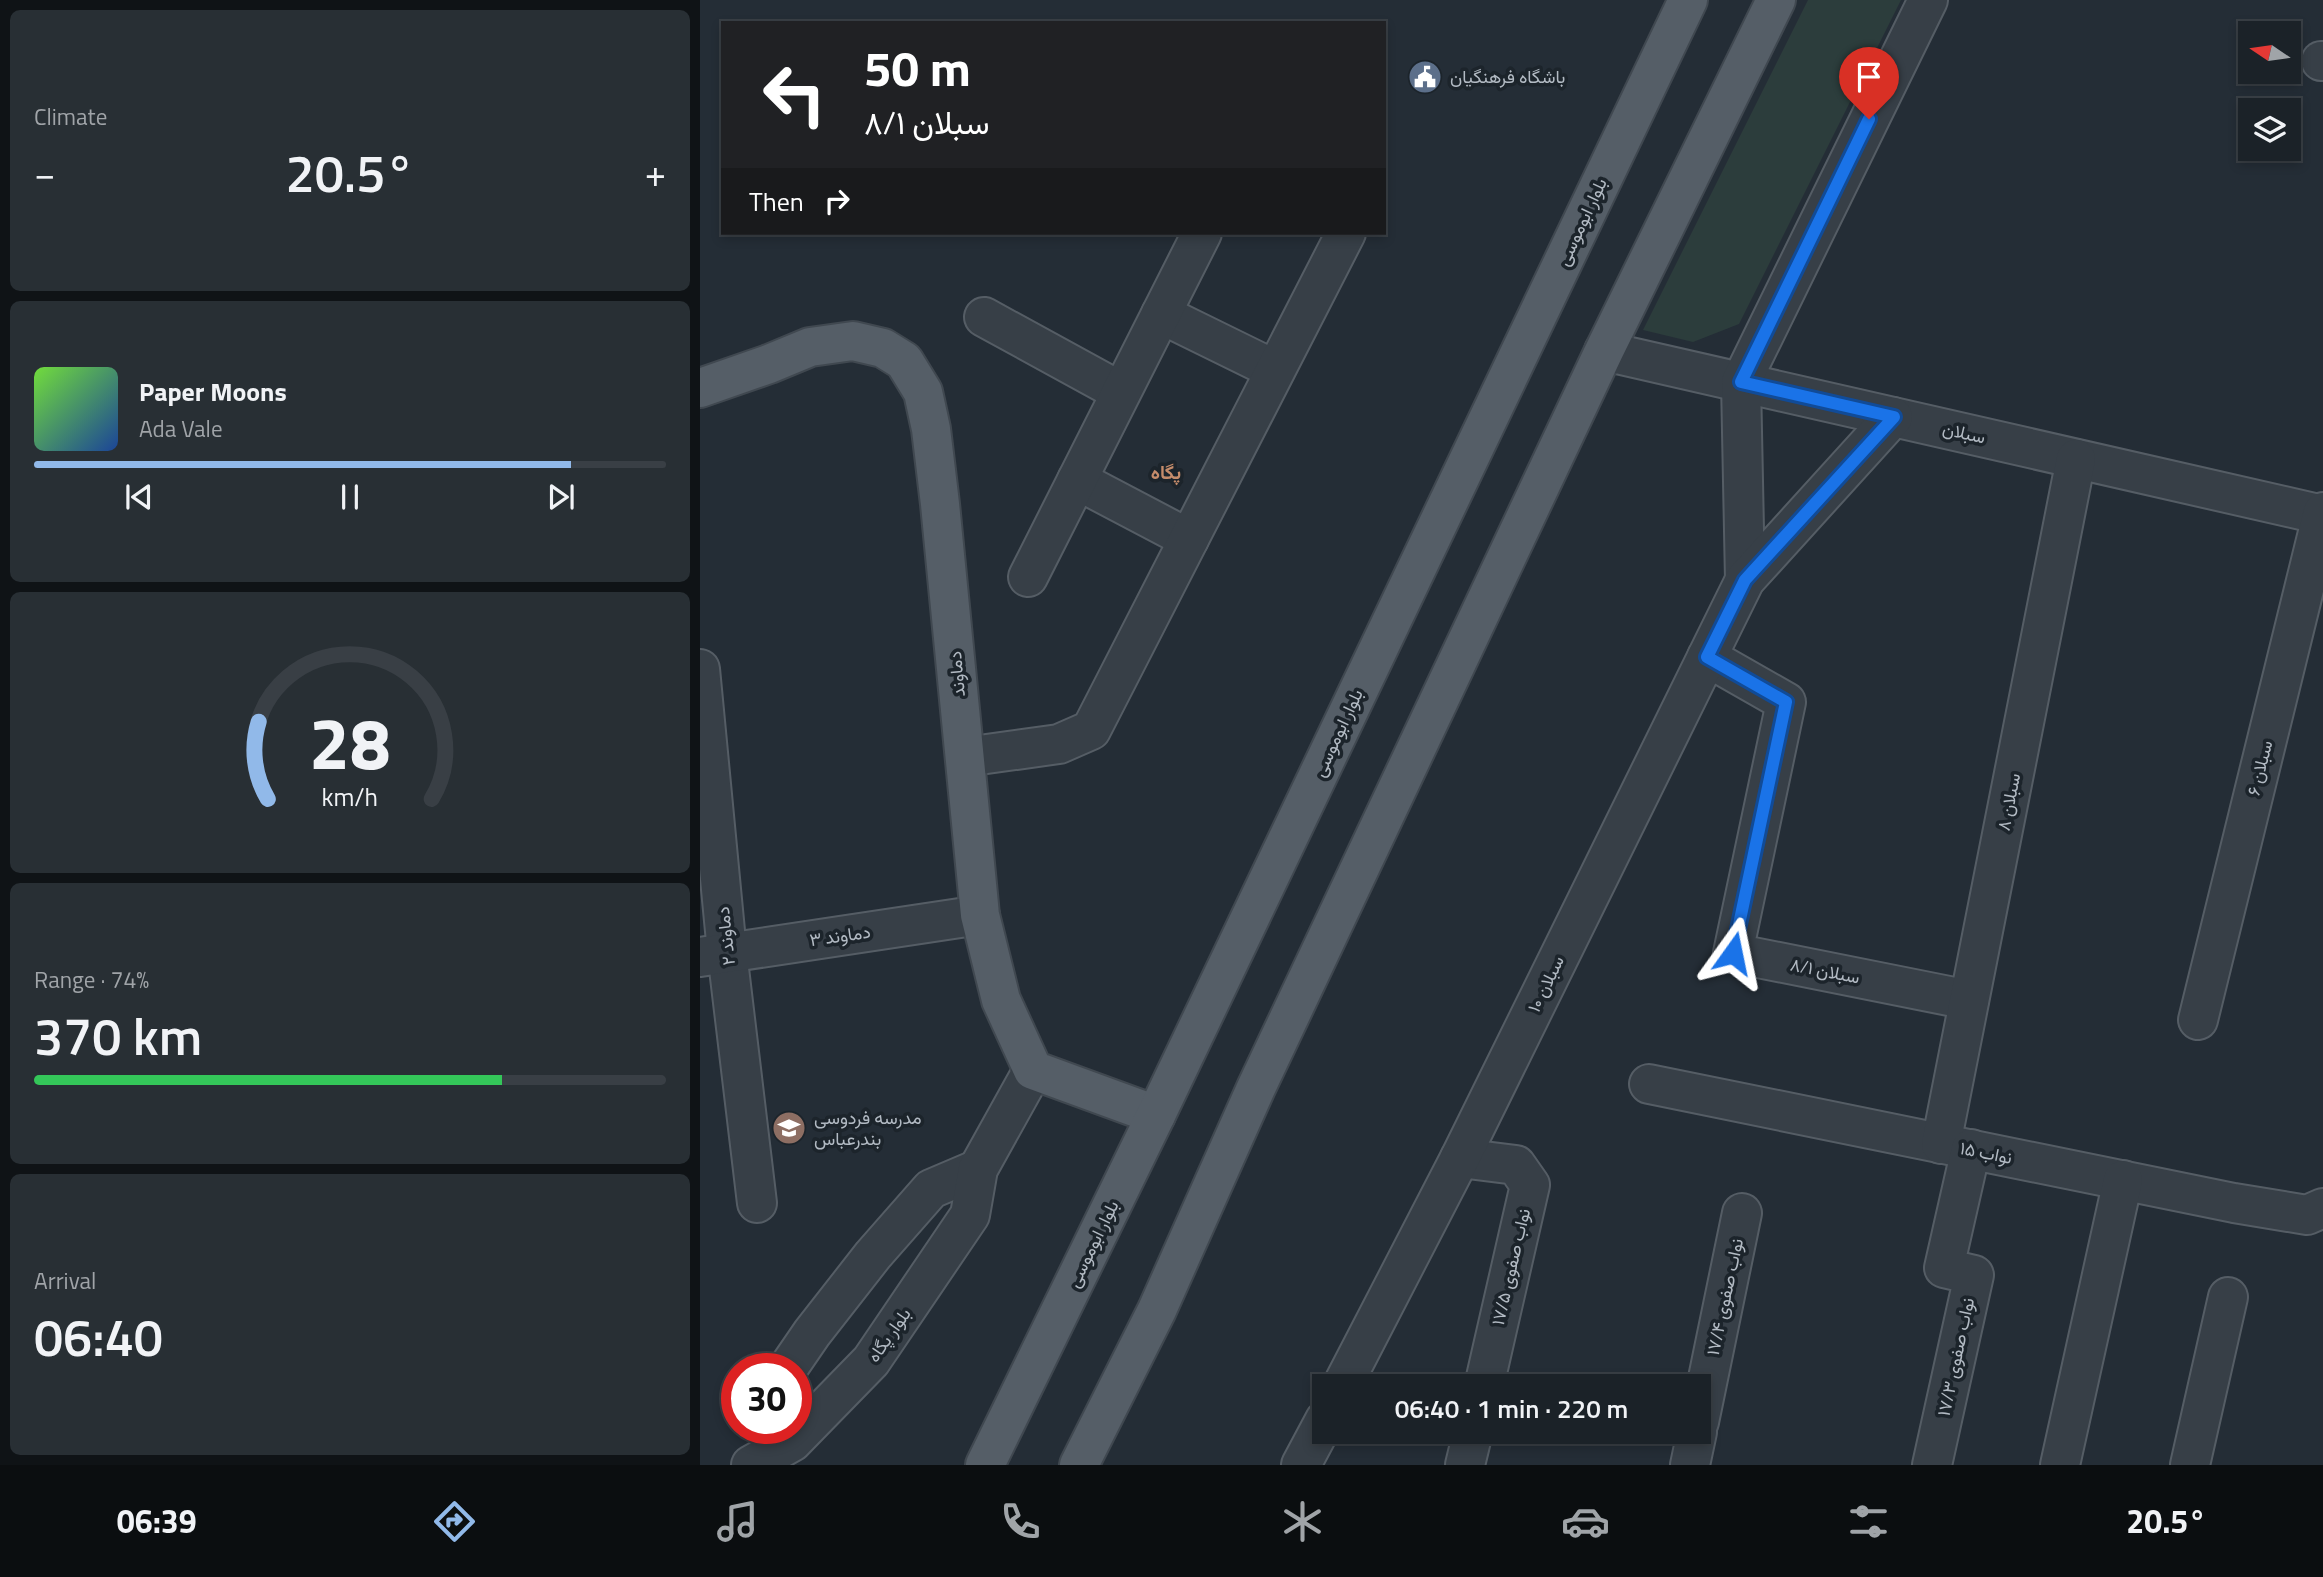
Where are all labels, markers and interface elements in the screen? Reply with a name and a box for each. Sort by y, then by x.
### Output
north arrow [2238,21,2301,84]
map controls [2238,21,2301,161]
text: 50 m [864,30,971,105]
pin [1839,47,1899,119]
icon: left [749,49,840,140]
public building icon: باشگاه فرهنگیان [1406,58,1444,96]
icon: arrive [1850,58,1888,96]
place label: باشگاه فرهنگیان [1450,63,1565,90]
text: سبلان ۸/۱ [864,98,990,146]
button: layers [2238,98,2301,161]
text: Climate [34,99,107,134]
text: 20.5° [286,133,414,212]
text: − [34,144,55,202]
text: + [645,144,666,202]
street label: بلوار ابوموسی [1549,173,1614,270]
text: Then [749,182,804,221]
icon: right [818,182,856,220]
text: Paper Moons [139,372,287,411]
text: Ada Vale [139,411,223,446]
street label: سبلان [1940,414,1988,451]
district label: پگاه [1151,457,1181,486]
icon: previous [120,478,158,516]
icon: pause [331,478,369,516]
icon: next [542,478,580,516]
street label: دماوند [941,650,972,698]
street label: بلوار ابوموسی [1305,684,1370,781]
text: 28 [309,687,391,797]
street label: سبلان ۶ [2240,737,2279,798]
street label: سبلان ۸ [1990,771,2027,833]
text: km/h [322,777,378,815]
street label: دماوند ۲ [709,905,742,967]
position arrow [1696,916,1770,990]
street label: دماوند ۳ [808,918,872,953]
street label: سبلان ۱۰ [1520,951,1571,1017]
street label: سبلان ۸/۱ [1788,951,1862,991]
text: Range · 74% [34,962,149,997]
text: 370 km [34,996,202,1075]
place label: مدرسه فردوسی بندرعباس [814,1104,922,1152]
school or university icon: مدرسه فردوسی بندرعباس [770,1109,808,1147]
street label: نواب ۱۵ [1958,1134,2015,1171]
street label: بلوار ابوموسی [1060,1195,1125,1292]
street label: نواب صفوی ۱۷/۵ [1484,1206,1537,1328]
street label: نواب صفوی ۱۷/۴ [1699,1236,1750,1358]
text: Arrival [34,1263,96,1298]
street label: نواب صفوی ۱۷/۳ [1930,1295,1981,1419]
text: 06:40 [34,1297,163,1376]
street label: بلوار پگاه [860,1302,917,1368]
speed limit sign: 30 [721,1353,812,1444]
text: 06:40 · 1 min · 220 m [1395,1389,1628,1428]
text: 06:39 [117,1497,197,1545]
icon: directions [430,1497,479,1546]
icon: music [713,1497,762,1546]
icon: phone [996,1497,1045,1546]
icon: climate [1278,1497,1327,1546]
icon: car [1561,1497,1610,1546]
icon: filters [1844,1497,1893,1546]
text: 20.5° [2126,1497,2206,1545]

